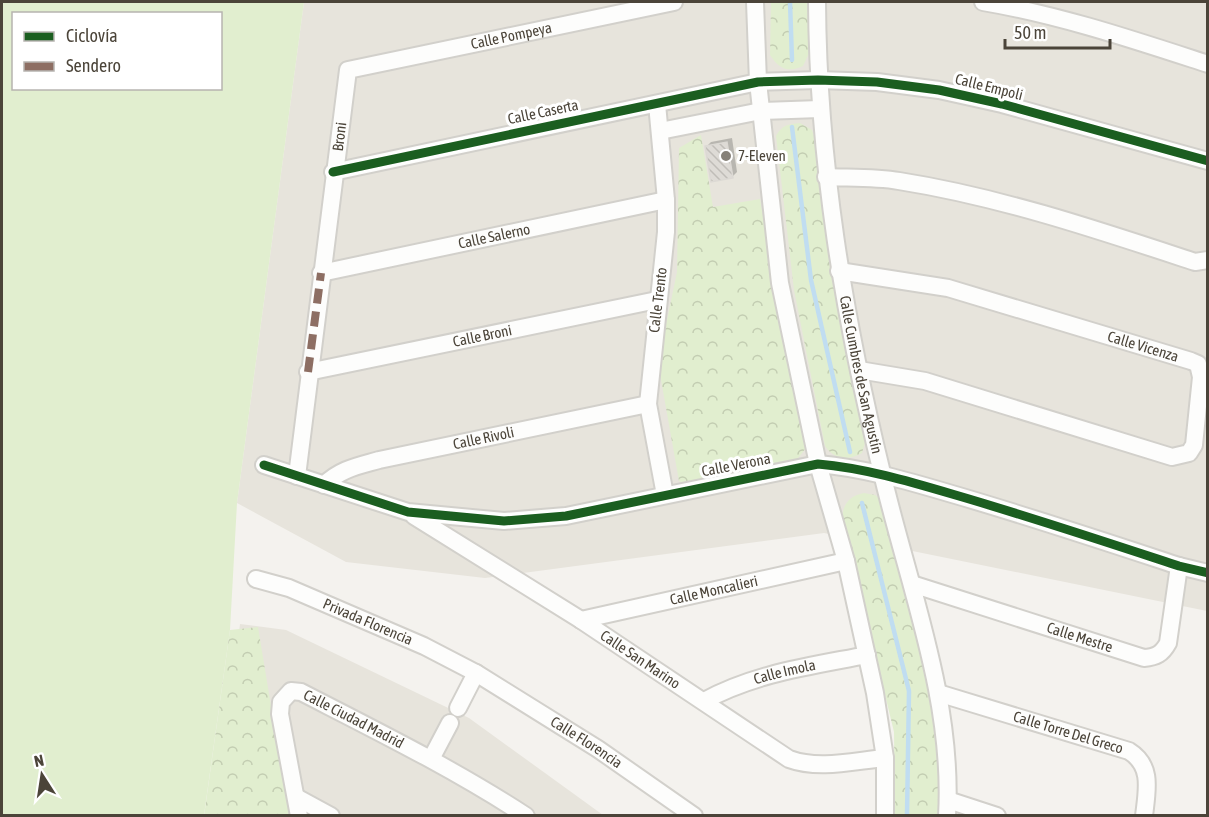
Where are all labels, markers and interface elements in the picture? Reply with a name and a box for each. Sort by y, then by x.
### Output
legend [12,12,222,90]
scale bar [1005,12,1110,50]
street label: Calle Pompeya [469,19,553,52]
text: 50 m [1014,22,1046,43]
text: Ciclovía [66,25,118,46]
text: Sendero [66,55,121,76]
street label: Calle Empoli [954,70,1025,103]
street label: Calle Caserta [506,96,580,127]
street label: Broni [329,121,349,152]
place label: 7-Eleven [738,147,786,164]
marker: 7-Eleven [719,149,733,163]
street label: Calle Salerno [457,220,532,252]
street label: Calle Trento [645,266,670,334]
street label: Calle Cumbres de San Agustín [837,294,886,455]
street label: Calle Broni [451,321,513,350]
street label: Calle Vicenza [1106,327,1181,365]
street label: Calle Rivoli [451,423,516,452]
street label: Calle Verona [700,449,772,480]
street label: Calle Moncalieri [668,572,759,608]
street label: Privada Florencia [321,595,415,648]
street label: Calle Mestre [1045,619,1115,656]
street label: Calle San Marino [597,626,684,692]
street label: Calle Imola [751,656,817,687]
street label: Calle Ciudad Madrid [301,686,407,752]
street label: Calle Torre Del Greco [1011,707,1125,757]
street label: Calle Florencia [548,713,626,771]
north arrow [12,745,72,805]
text: N [32,751,45,770]

